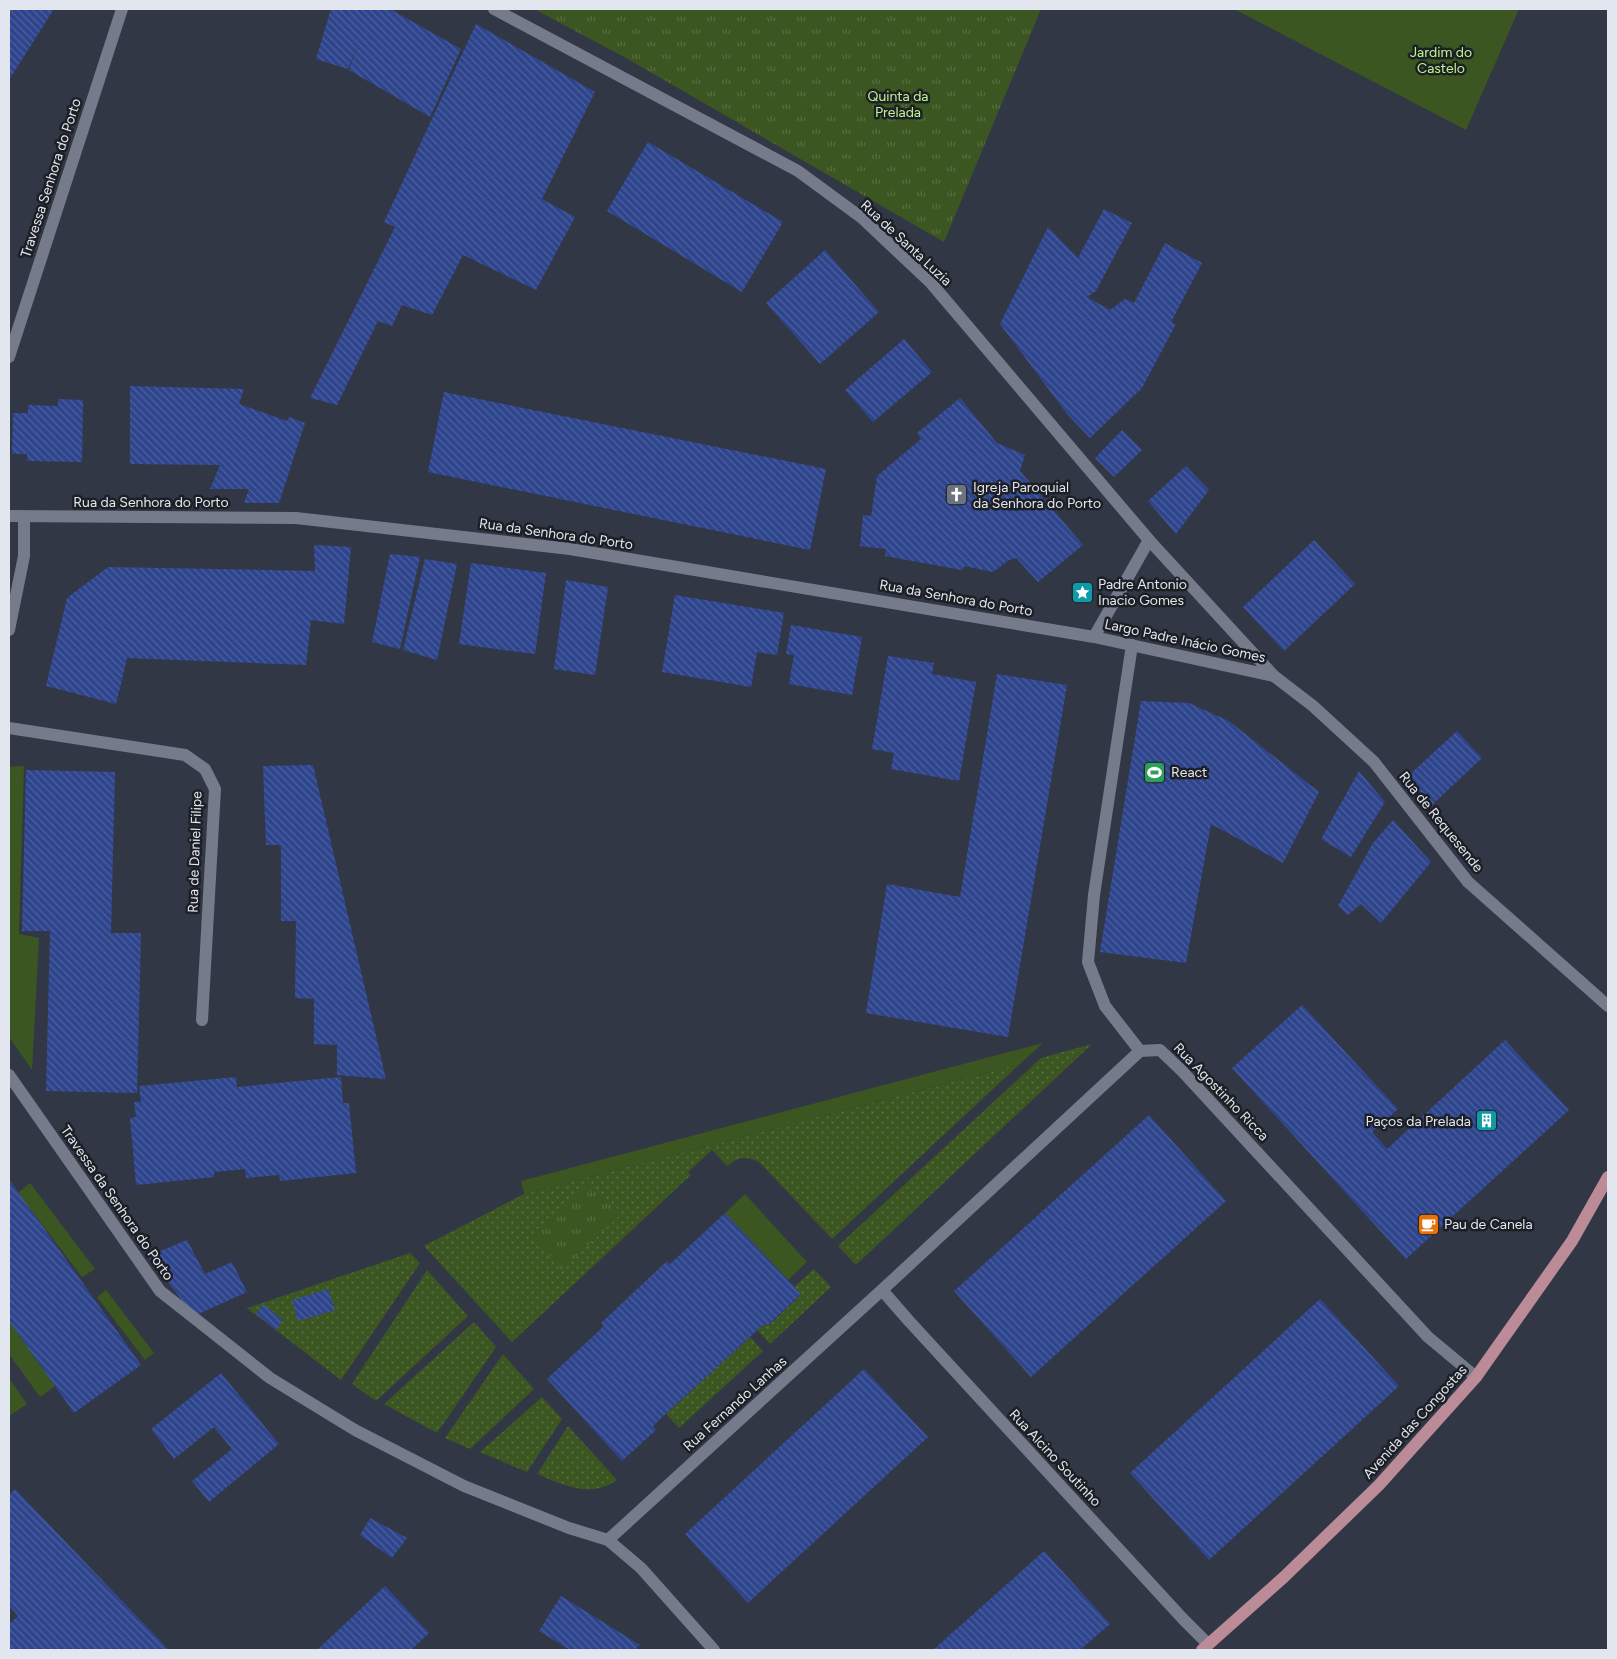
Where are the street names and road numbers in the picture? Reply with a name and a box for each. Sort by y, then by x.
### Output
street label: Travessa Senhora do Porto [17,96,85,260]
street label: Rua de Santa Luzia [857,196,955,290]
street label: Rua da Senhora do Porto [73,494,229,511]
street label: Rua da Senhora do Porto [478,515,634,553]
street label: Rua da Senhora do Porto [878,576,1034,620]
street label: Largo Padre Inácio Gomes [1103,616,1267,666]
street label: Rua de Requesende [1395,768,1487,876]
street label: Rua de Daniel Filipe [184,791,206,913]
street label: Rua Agostinho Ricca [1170,1040,1272,1144]
street label: Travessa da Senhora do Porto [57,1122,177,1284]
street label: Rua Fernando Lanhas [680,1353,790,1455]
street label: Avenida das Congostas [1359,1362,1471,1482]
street label: Rua Alcino Soutinho [1006,1406,1104,1510]

